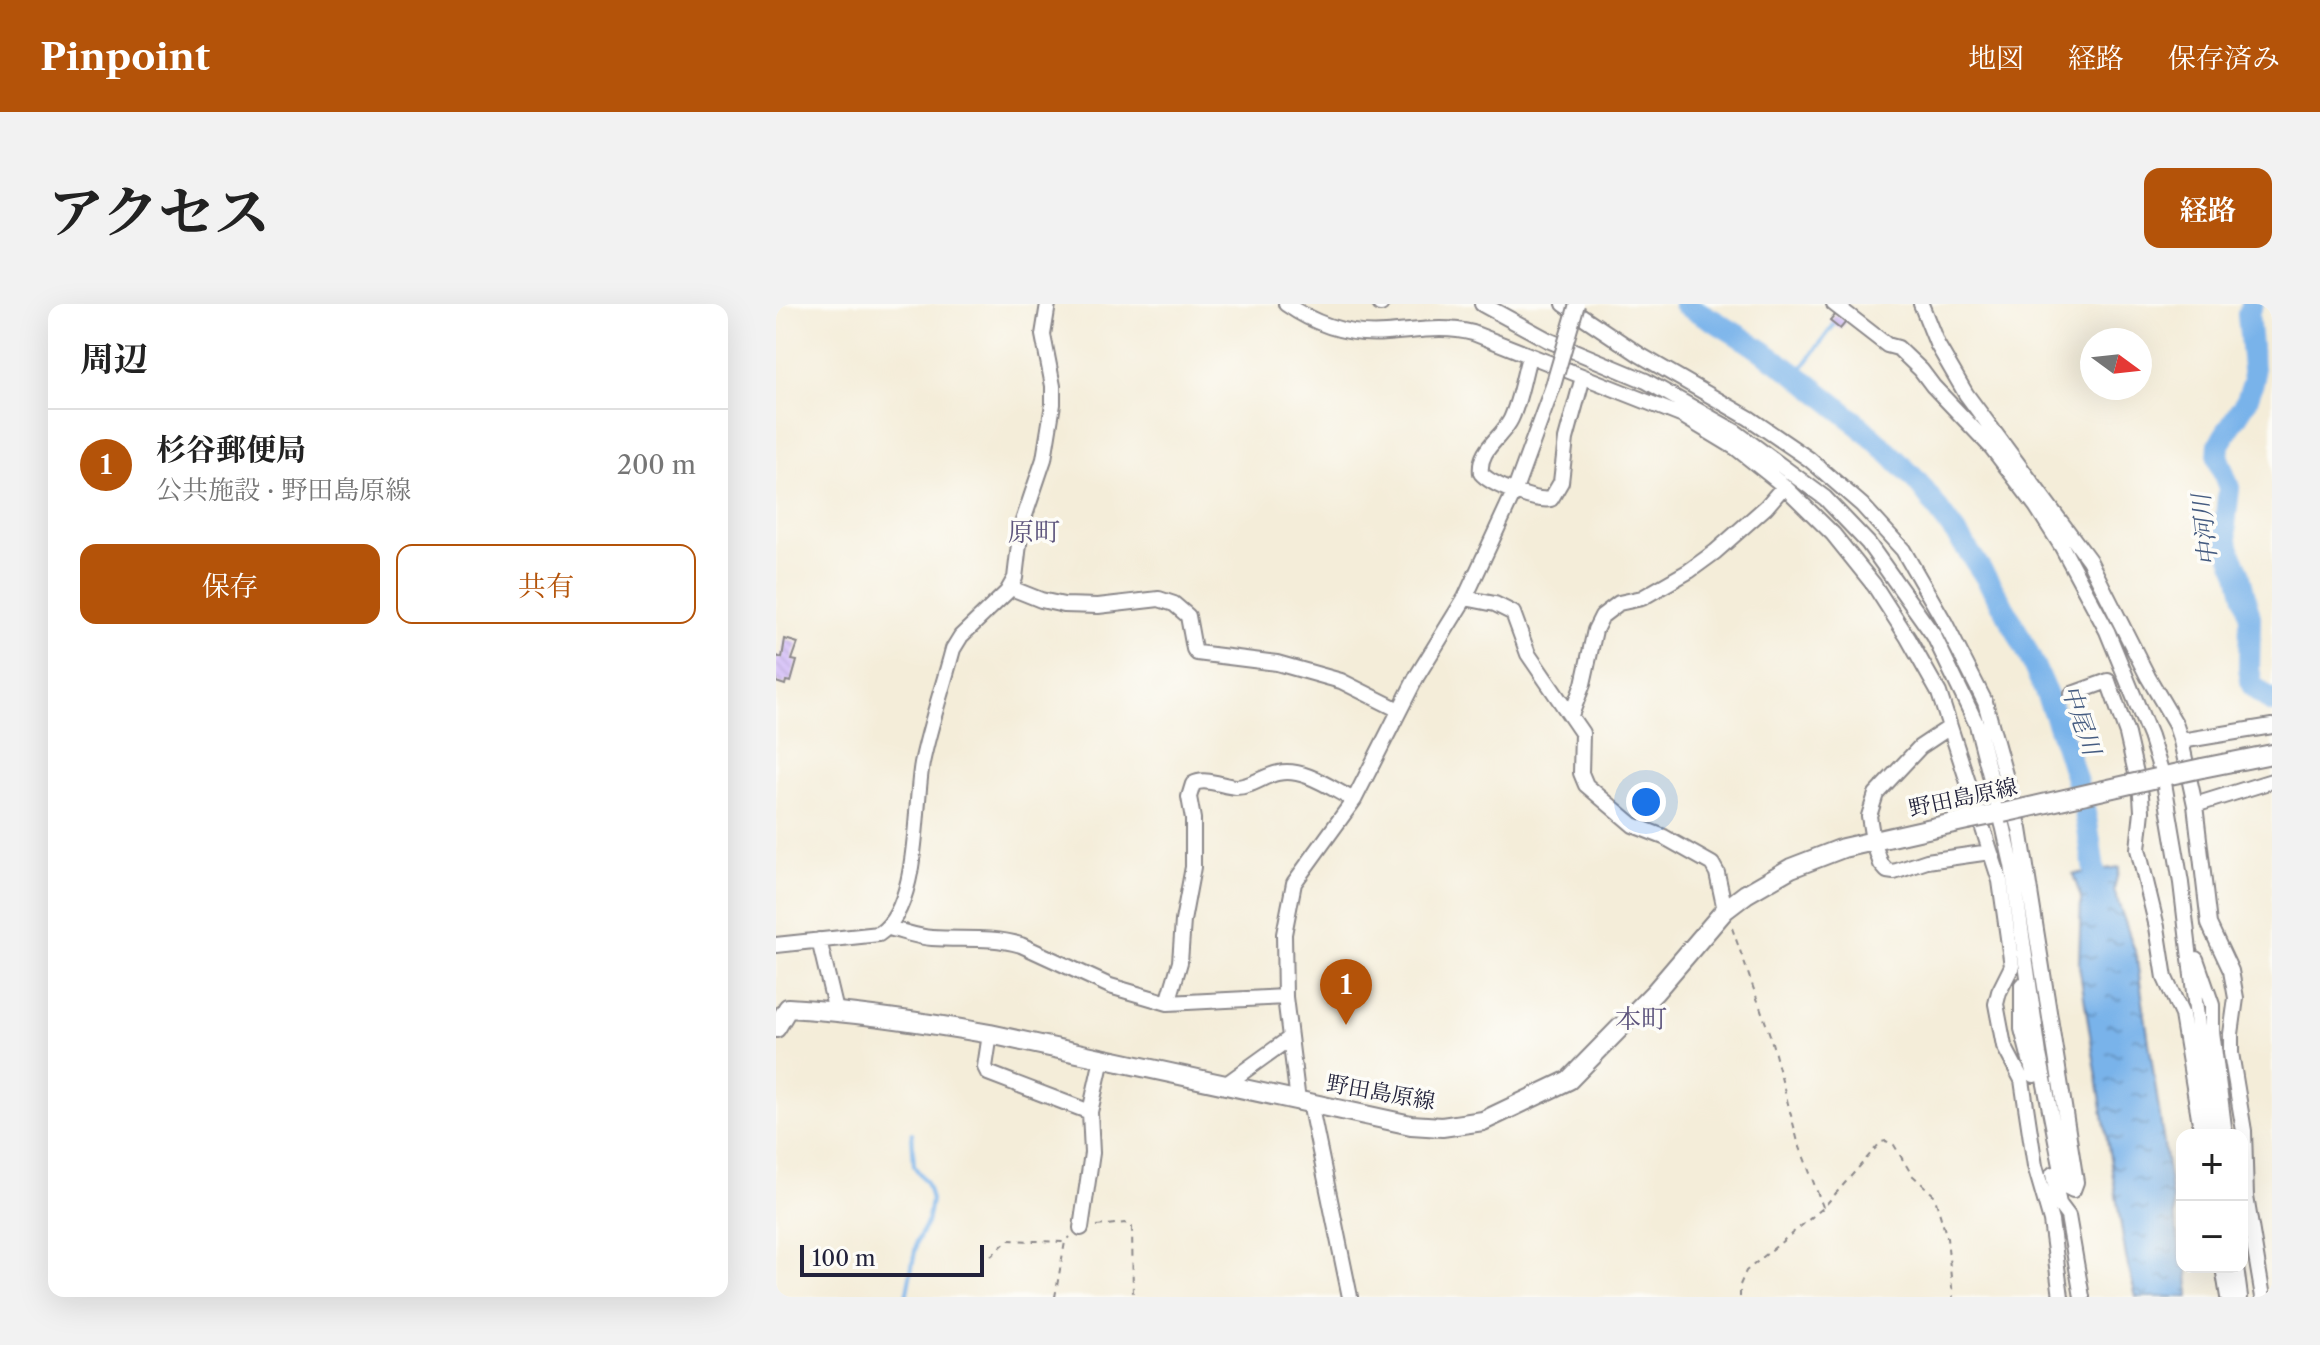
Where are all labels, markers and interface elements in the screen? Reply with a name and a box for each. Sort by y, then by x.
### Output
text: Pinpoint [40,33,210,80]
text: 地図 [1968,41,2024,75]
text: 経路 [2068,41,2124,75]
text: 保存済み [2168,41,2280,75]
button: 経路 [2144,168,2272,248]
text: アクセス [48,178,270,247]
north arrow [2080,328,2152,400]
text: 周辺 [80,338,148,380]
text: 杉谷郵便局 [156,431,306,468]
text: 1 [100,449,112,481]
text: 200 m [617,449,696,481]
text: 公共施設 · 野田島原線 [156,474,411,506]
water label: 中河川 [2186,490,2223,567]
district label: 原町 [1008,516,1060,548]
button: 保存 [80,544,380,624]
button: 共有 [396,544,696,624]
water label: 中尾川 [2056,681,2108,761]
street label: 野田島原線 [1906,773,2020,822]
your location [1626,782,1666,822]
pin: 1 [1320,959,1372,1025]
district label: 本町 [1615,1003,1667,1035]
street label: 野田島原線 [1324,1070,1437,1115]
map controls [2176,1129,2248,1273]
button: + [2176,1129,2248,1201]
button: − [2176,1201,2248,1273]
scale bar [800,1241,984,1277]
text: 100 m [812,1245,875,1272]

